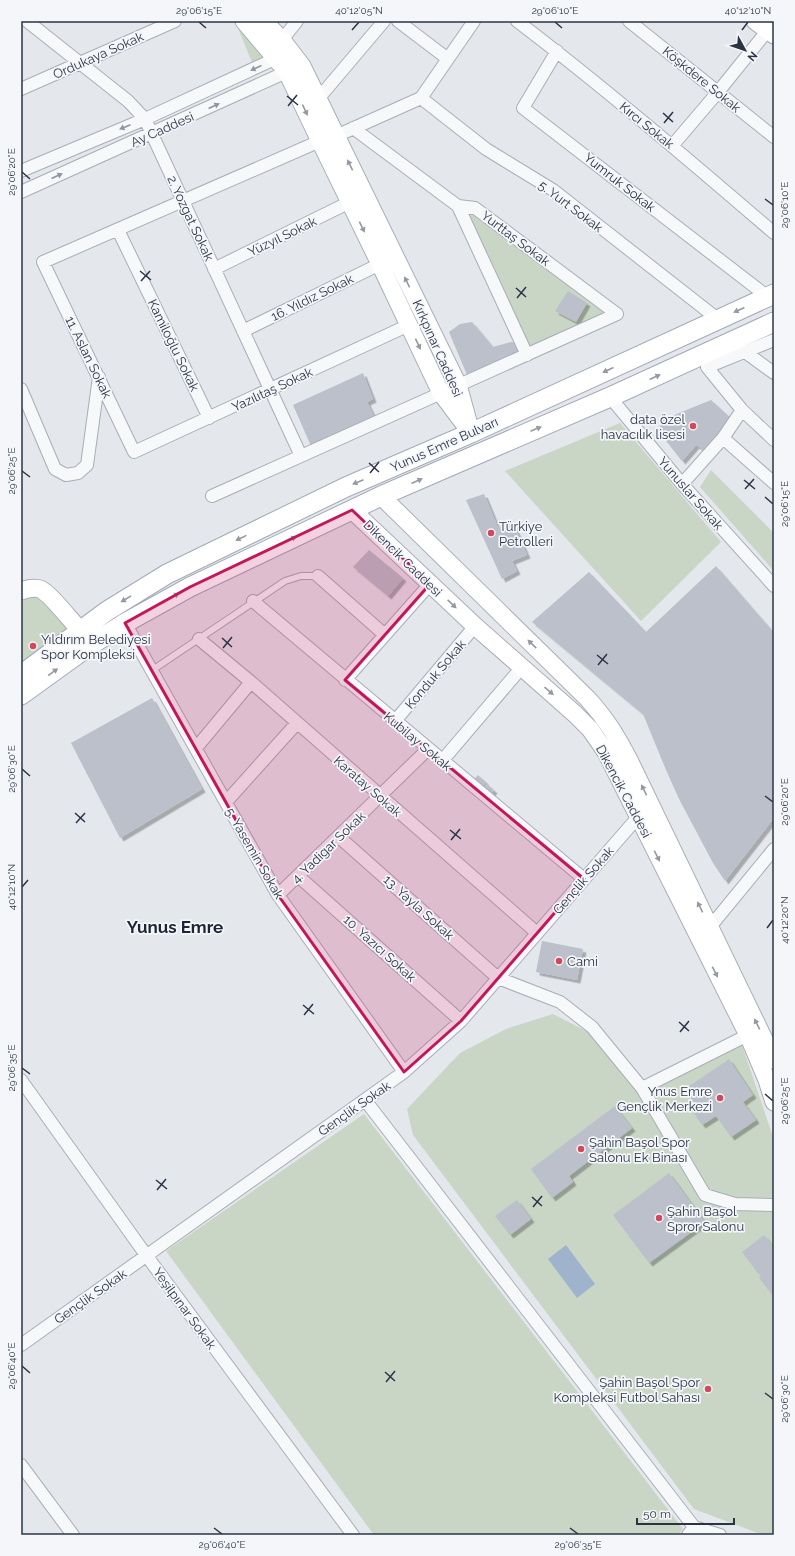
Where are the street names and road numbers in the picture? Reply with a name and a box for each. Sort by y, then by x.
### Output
street label: Ordukaya Sokak [51,29,146,82]
street label: Köşkdere Sokak [660,43,744,115]
street label: Kırcı Sokak [617,99,677,152]
street label: Ay Caddesi [128,109,196,150]
street label: Yumruk Sokak [581,150,658,215]
street label: 2. Yozgat Sokak [164,173,217,263]
street label: 5. Yurt Sokak [536,177,606,235]
street label: Yurttaş Sokak [479,208,553,269]
street label: Yüzyıl Sokak [245,213,319,260]
street label: 16. Yıldız Sokak [269,271,356,324]
street label: Kamiloğlu Sokak [145,297,202,394]
street label: Kırkpınar Caddesi [409,297,466,399]
street label: 11. Aslan Sokak [62,314,115,401]
street label: Yazılıtaş Sokak [229,364,315,415]
street label: Yunus Emre Bulvarı [388,414,500,475]
street label: Yunuslar Sokak [655,454,726,533]
street label: Dikencik Caddesi [360,517,445,600]
street label: Konduk Sokak [402,637,469,712]
street label: Kubilay Sokak [381,709,455,774]
street label: Dikencik Caddesi [593,742,654,840]
street label: Karatay Sokak [331,753,405,820]
street label: 5. Yasemin Sokak [222,805,287,902]
street label: 4. Yadigar Sokak [288,808,368,886]
street label: Gençlik Sokak [550,843,617,917]
street label: 13. Yayla Sokak [380,872,457,943]
street label: 10. Yazıcı Sokak [340,912,419,985]
street label: Gençlik Sokak [315,1078,393,1139]
street label: Yeşilpınar Sokak [150,1265,219,1352]
street label: Gençlik Sokak [51,1266,129,1327]

